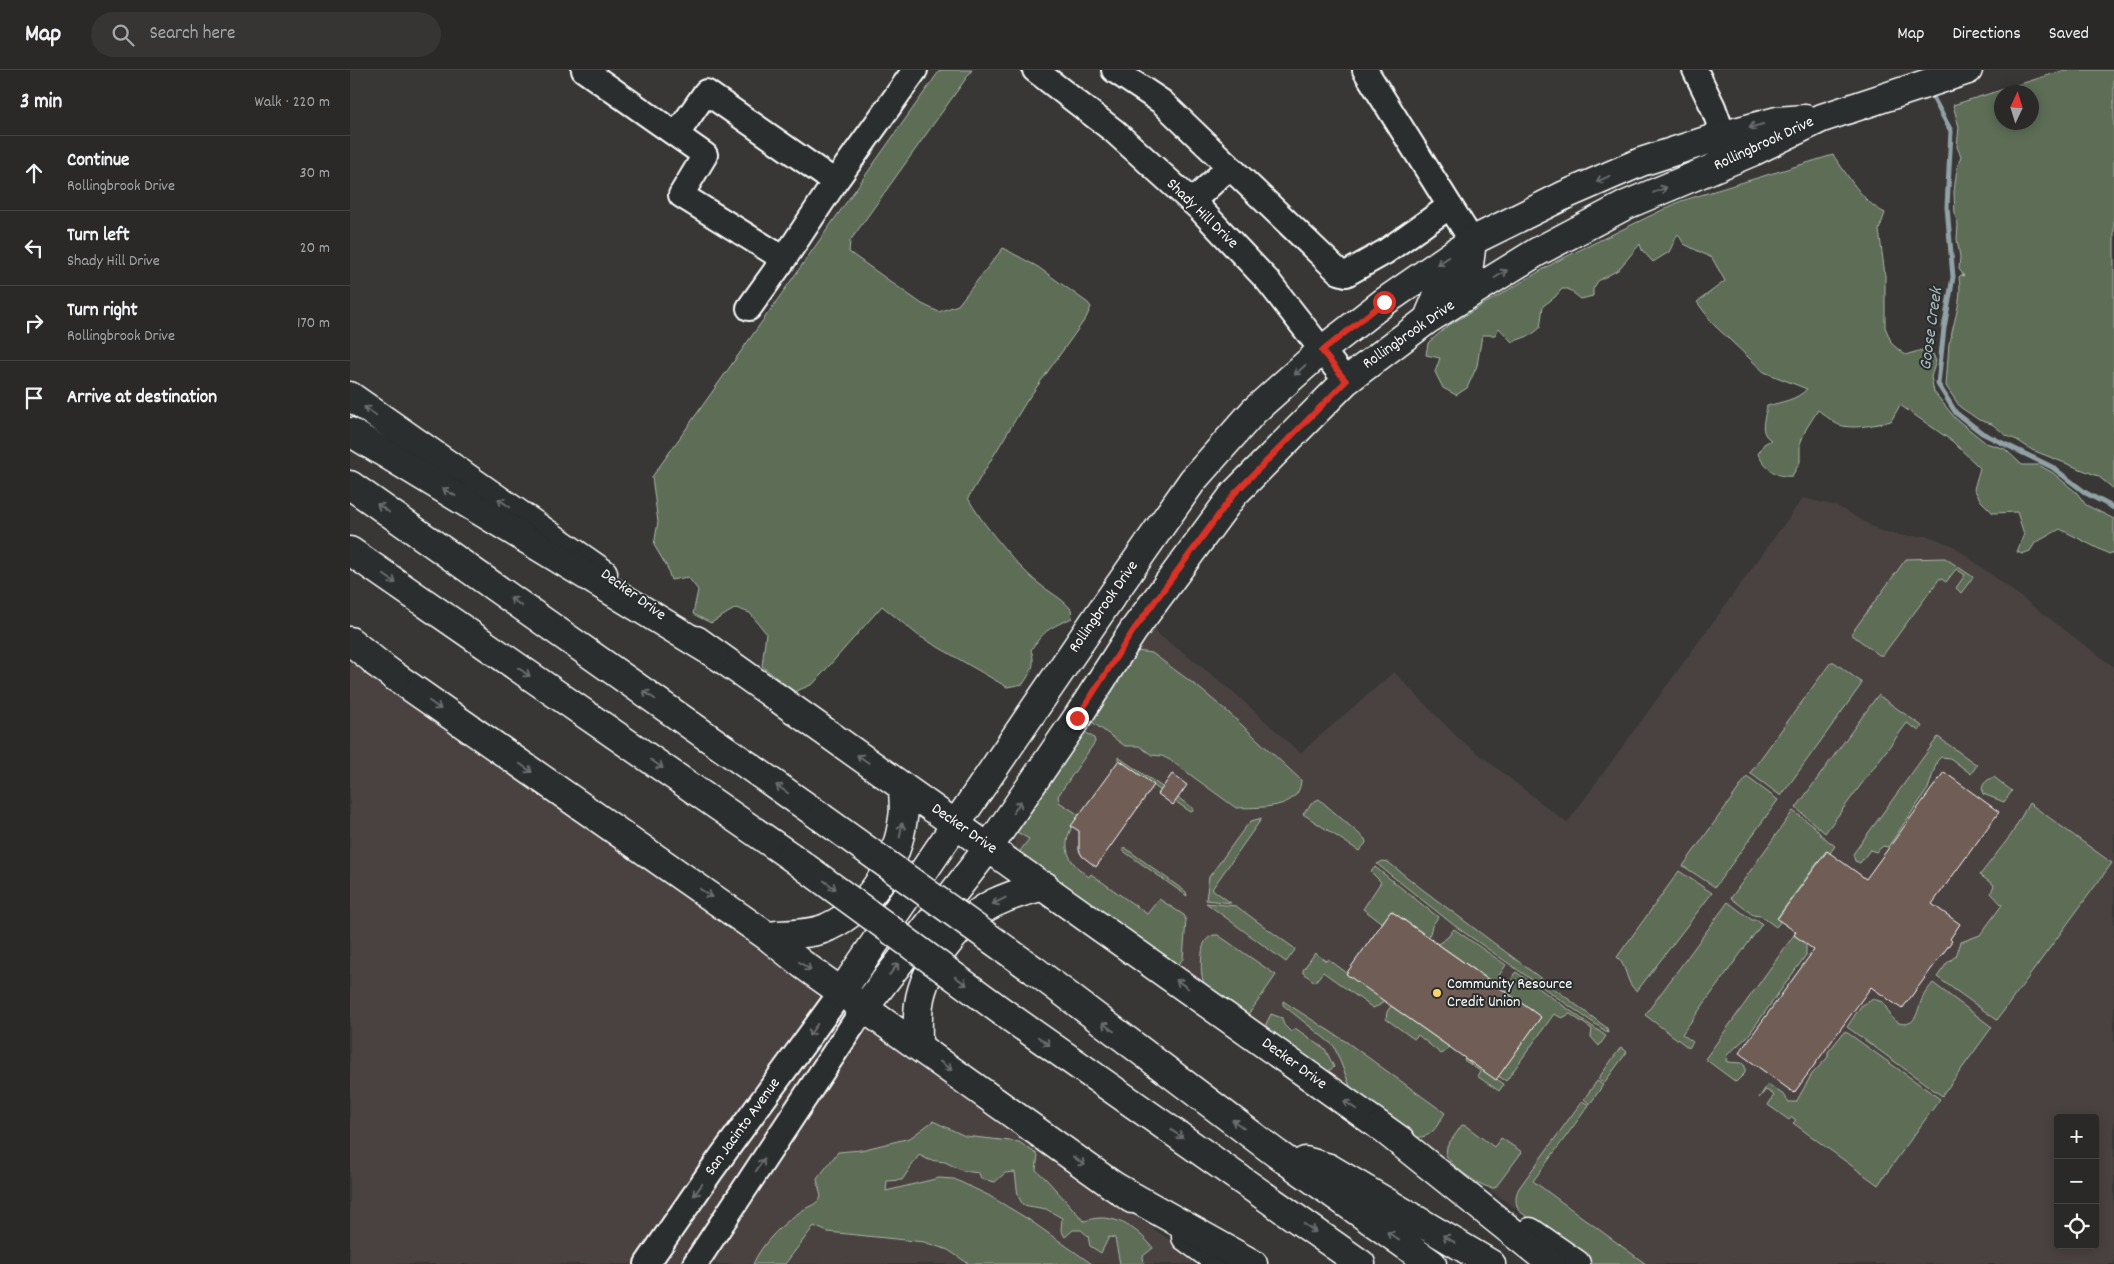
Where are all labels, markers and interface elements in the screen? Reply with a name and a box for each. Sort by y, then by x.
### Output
search box [91,12,441,57]
text: Map [25,18,61,52]
icon: search [109,21,137,49]
text: Search here [149,21,235,48]
text: Map [1897,22,1924,47]
text: Directions [1952,22,2021,47]
text: Saved [2049,22,2089,47]
north arrow [1994,85,2039,130]
text: 3 min [20,88,62,118]
text: Walk · 220 m [255,91,330,114]
street label: Rollingbrook Drive [1710,111,1818,177]
one-way arrow [1749,122,1765,131]
text: Continue [67,148,129,175]
icon: ahead [20,159,48,187]
text: 30 m [300,162,330,185]
street label: Shady Hill Drive [1161,174,1243,254]
one-way arrow [1596,174,1611,184]
text: Rollingbrook Drive [67,175,175,198]
one-way arrow [1652,185,1667,195]
text: Turn left [67,223,130,250]
icon: left [20,234,48,262]
text: 20 m [300,237,330,260]
text: Shady Hill Drive [67,250,160,273]
one-way arrow [1437,256,1451,266]
one-way arrow [1494,268,1508,279]
water label: Goose Creek [1914,284,1950,372]
route start [1373,291,1396,314]
street label: Rollingbrook Drive [1358,295,1460,375]
text: Turn right [67,298,138,325]
icon: right [20,309,48,337]
text: 170 m [297,312,330,335]
text: Rollingbrook Drive [67,325,175,348]
one-way arrow [1294,364,1307,376]
icon: arrive [20,384,48,412]
text: Arrive at destination [67,385,217,412]
one-way arrow [364,406,378,416]
one-way arrow [442,486,456,496]
one-way arrow [497,498,511,508]
one-way arrow [376,503,390,513]
street label: Rollingbrook Drive [1064,556,1144,658]
street label: Decker Drive [596,563,670,627]
one-way arrow [383,574,397,584]
one-way arrow [509,597,523,607]
one-way arrow [516,667,530,677]
one-way arrow [642,690,656,700]
one-way arrow [428,700,442,710]
route end [1066,707,1089,730]
one-way arrow [856,754,870,764]
one-way arrow [650,759,664,769]
one-way arrow [519,763,533,773]
one-way arrow [775,784,789,794]
street label: Decker Drive [926,798,1002,860]
one-way arrow [1012,800,1022,814]
one-way arrow [897,822,907,838]
one-way arrow [823,880,837,890]
one-way arrow [698,888,712,898]
one-way arrow [992,897,1007,906]
one-way arrow [798,961,812,971]
one-way arrow [889,962,899,976]
place label: Community Resource Credit Union [1447,973,1572,1014]
one-way arrow [954,976,968,986]
one-way arrow [1175,979,1189,989]
marker: Community Resource Credit Union [1431,987,1443,999]
one-way arrow [1102,1021,1115,1032]
one-way arrow [808,1023,819,1037]
street label: Decker Drive [1257,1032,1331,1096]
one-way arrow [1037,1036,1051,1046]
one-way arrow [939,1061,953,1071]
street label: San Jacinto Avenue [700,1073,786,1181]
one-way arrow [1344,1100,1358,1110]
map controls [2054,1114,2099,1249]
button: + [2054,1114,2099,1159]
one-way arrow [1232,1119,1245,1130]
one-way arrow [1170,1129,1184,1139]
one-way arrow [1072,1156,1086,1166]
one-way arrow [755,1158,765,1172]
button: − [2054,1159,2099,1204]
one-way arrow [693,1183,703,1197]
button: locate [2054,1204,2099,1249]
one-way arrow [1302,1223,1316,1233]
one-way arrow [1386,1231,1400,1241]
one-way arrow [1443,1234,1457,1244]

